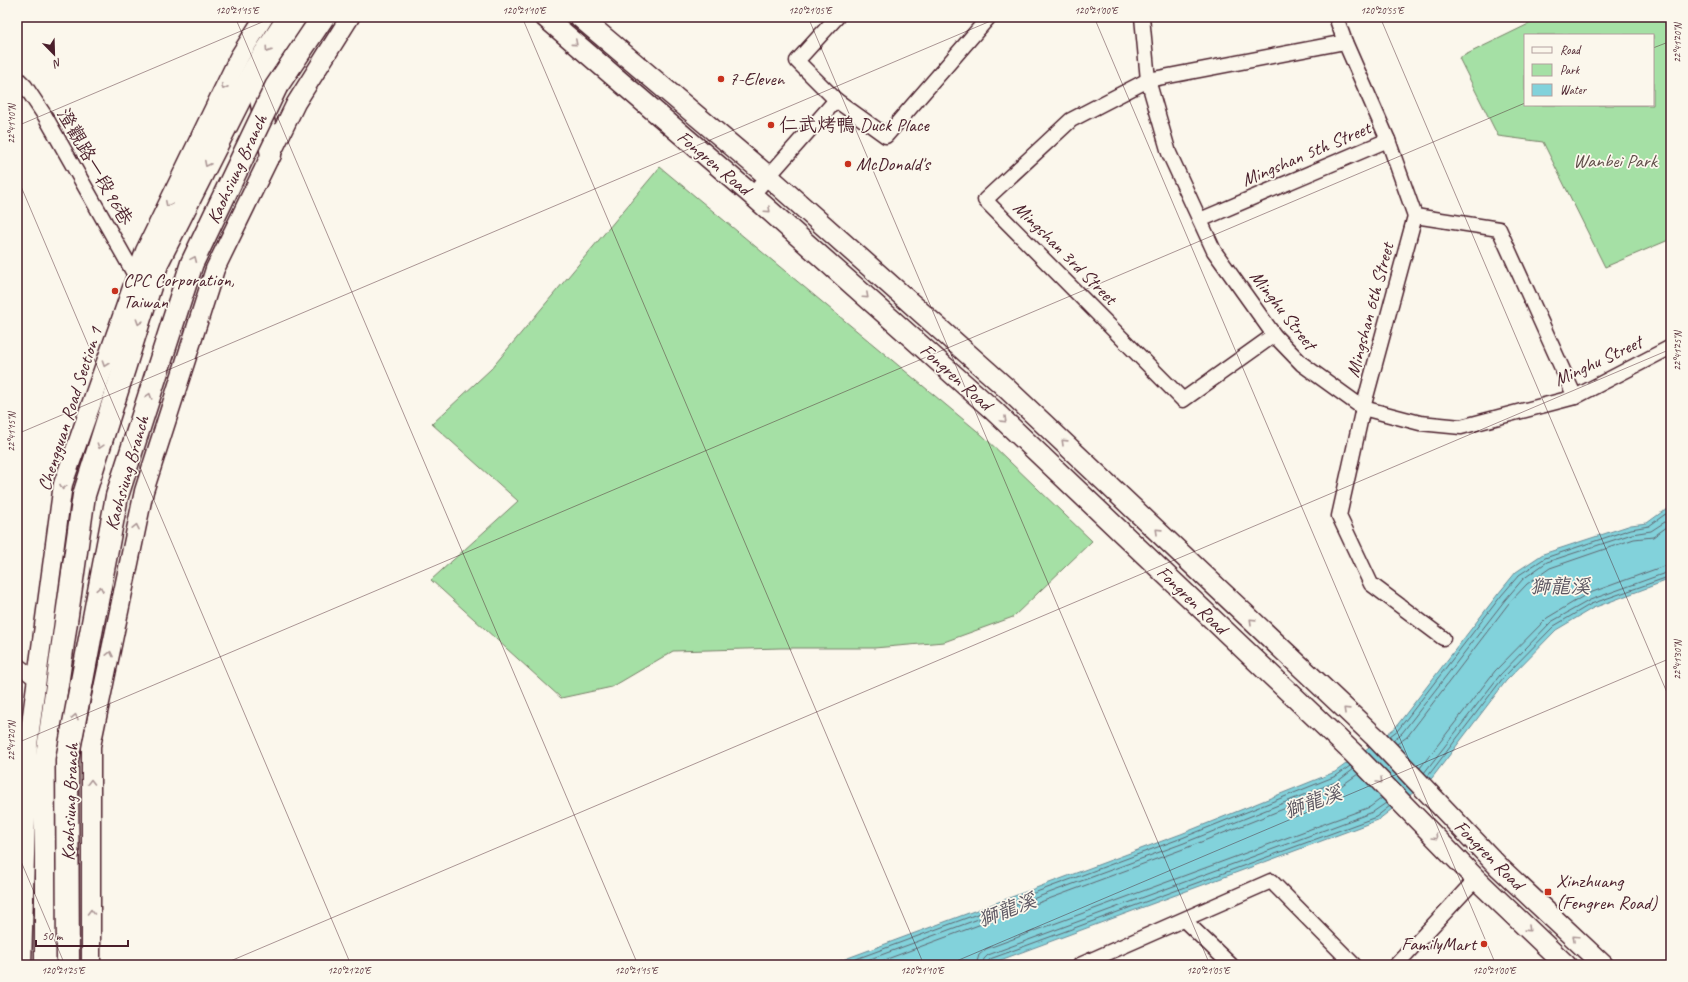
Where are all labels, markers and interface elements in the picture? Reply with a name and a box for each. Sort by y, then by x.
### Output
text: 120°21'15"E [215,4,260,17]
text: 120°21'10"E [502,4,547,17]
text: 120°21'05"E [788,4,833,17]
text: 120°21'00"E [1074,4,1119,17]
text: 120°20'55"E [1360,4,1405,17]
text: 22°41'20"N [1671,21,1684,63]
north arrow [34,34,74,74]
legend [1524,34,1654,106]
one-way arrow [570,38,577,45]
text: Road [1560,42,1582,58]
one-way arrow [266,45,273,52]
text: N [50,55,64,72]
text: Park [1560,62,1581,78]
place label: 7-Eleven [729,67,786,91]
marker: 7-Eleven [716,74,726,84]
text: Water [1560,82,1588,98]
one-way arrow [222,83,229,91]
text: 22°41'10"N [5,102,18,144]
street label: 澄觀路一段96巷 [52,104,138,230]
street label: Kaohsiung Branch [201,109,273,227]
place label: 仁武烤鴨 Duck Place [779,113,930,137]
street label: Mingshan 5th Street [1238,115,1376,192]
marker: 仁武烤鴨 Duck Place [766,120,776,130]
street label: Fongren Road [672,125,758,203]
park label: Wanbei Park [1573,149,1659,173]
place label: McDonald's [856,152,932,176]
marker: McDonald's [843,159,853,169]
one-way arrow [204,160,212,168]
street label: Mingshan 3rd Street [1008,196,1123,311]
one-way arrow [165,200,173,208]
one-way arrow [764,205,771,212]
street label: Mingshan 6th Street [1341,239,1400,380]
one-way arrow [189,255,197,263]
street label: Minghu Street [1244,265,1323,357]
place label: CPC Corporation, Taiwan [123,268,235,314]
marker: CPC Corporation, Taiwan [110,286,120,296]
one-way arrow [861,292,868,299]
one-way arrow [135,318,144,325]
street label: Chengguan Road Section 1 [32,323,108,494]
street label: Minghu Street [1550,329,1648,392]
text: 22°41'25"N [1671,329,1684,371]
street label: Fongren Road [915,338,1000,418]
one-way arrow [101,361,110,368]
one-way arrow [144,392,153,399]
text: 22°41'15"N [5,410,18,452]
street label: Kaohsiung Branch [99,412,155,533]
one-way arrow [999,415,1007,423]
one-way arrow [1061,439,1069,447]
one-way arrow [96,442,105,449]
one-way arrow [60,484,68,490]
one-way arrow [132,523,140,530]
one-way arrow [1155,529,1163,536]
street label: Fongren Road [1152,560,1235,642]
water label: 獅龍溪 [1530,574,1591,599]
one-way arrow [95,586,103,592]
one-way arrow [1249,618,1257,626]
text: 22°41'30"N [1671,638,1684,680]
one-way arrow [106,651,114,657]
one-way arrow [1343,708,1351,715]
one-way arrow [71,714,79,720]
text: 22°41'20"N [5,719,18,761]
street label: Kaohsiung Branch [56,741,84,861]
one-way arrow [1375,776,1383,784]
one-way arrow [87,779,95,785]
water label: 獅龍溪 [1281,780,1346,824]
street label: Fongren Road [1449,815,1531,897]
one-way arrow [1431,832,1438,840]
place label: Xinzhuang (Fengren Road) [1556,869,1659,915]
water label: 獅龍溪 [975,887,1040,932]
marker: Xinzhuang (Fengren Road) [1543,887,1553,897]
one-way arrow [87,909,95,915]
scale bar [36,922,128,948]
one-way arrow [1523,924,1531,931]
text: 50 m [42,928,64,944]
place label: FamilyMart [1401,932,1478,956]
one-way arrow [1572,936,1579,943]
marker: FamilyMart [1479,939,1489,949]
text: 120°21'25"E [41,964,86,977]
text: 120°21'20"E [327,964,372,977]
text: 120°21'15"E [614,964,659,977]
text: 120°21'10"E [900,964,945,977]
text: 120°21'05"E [1186,964,1231,977]
text: 120°21'00"E [1472,964,1517,977]

